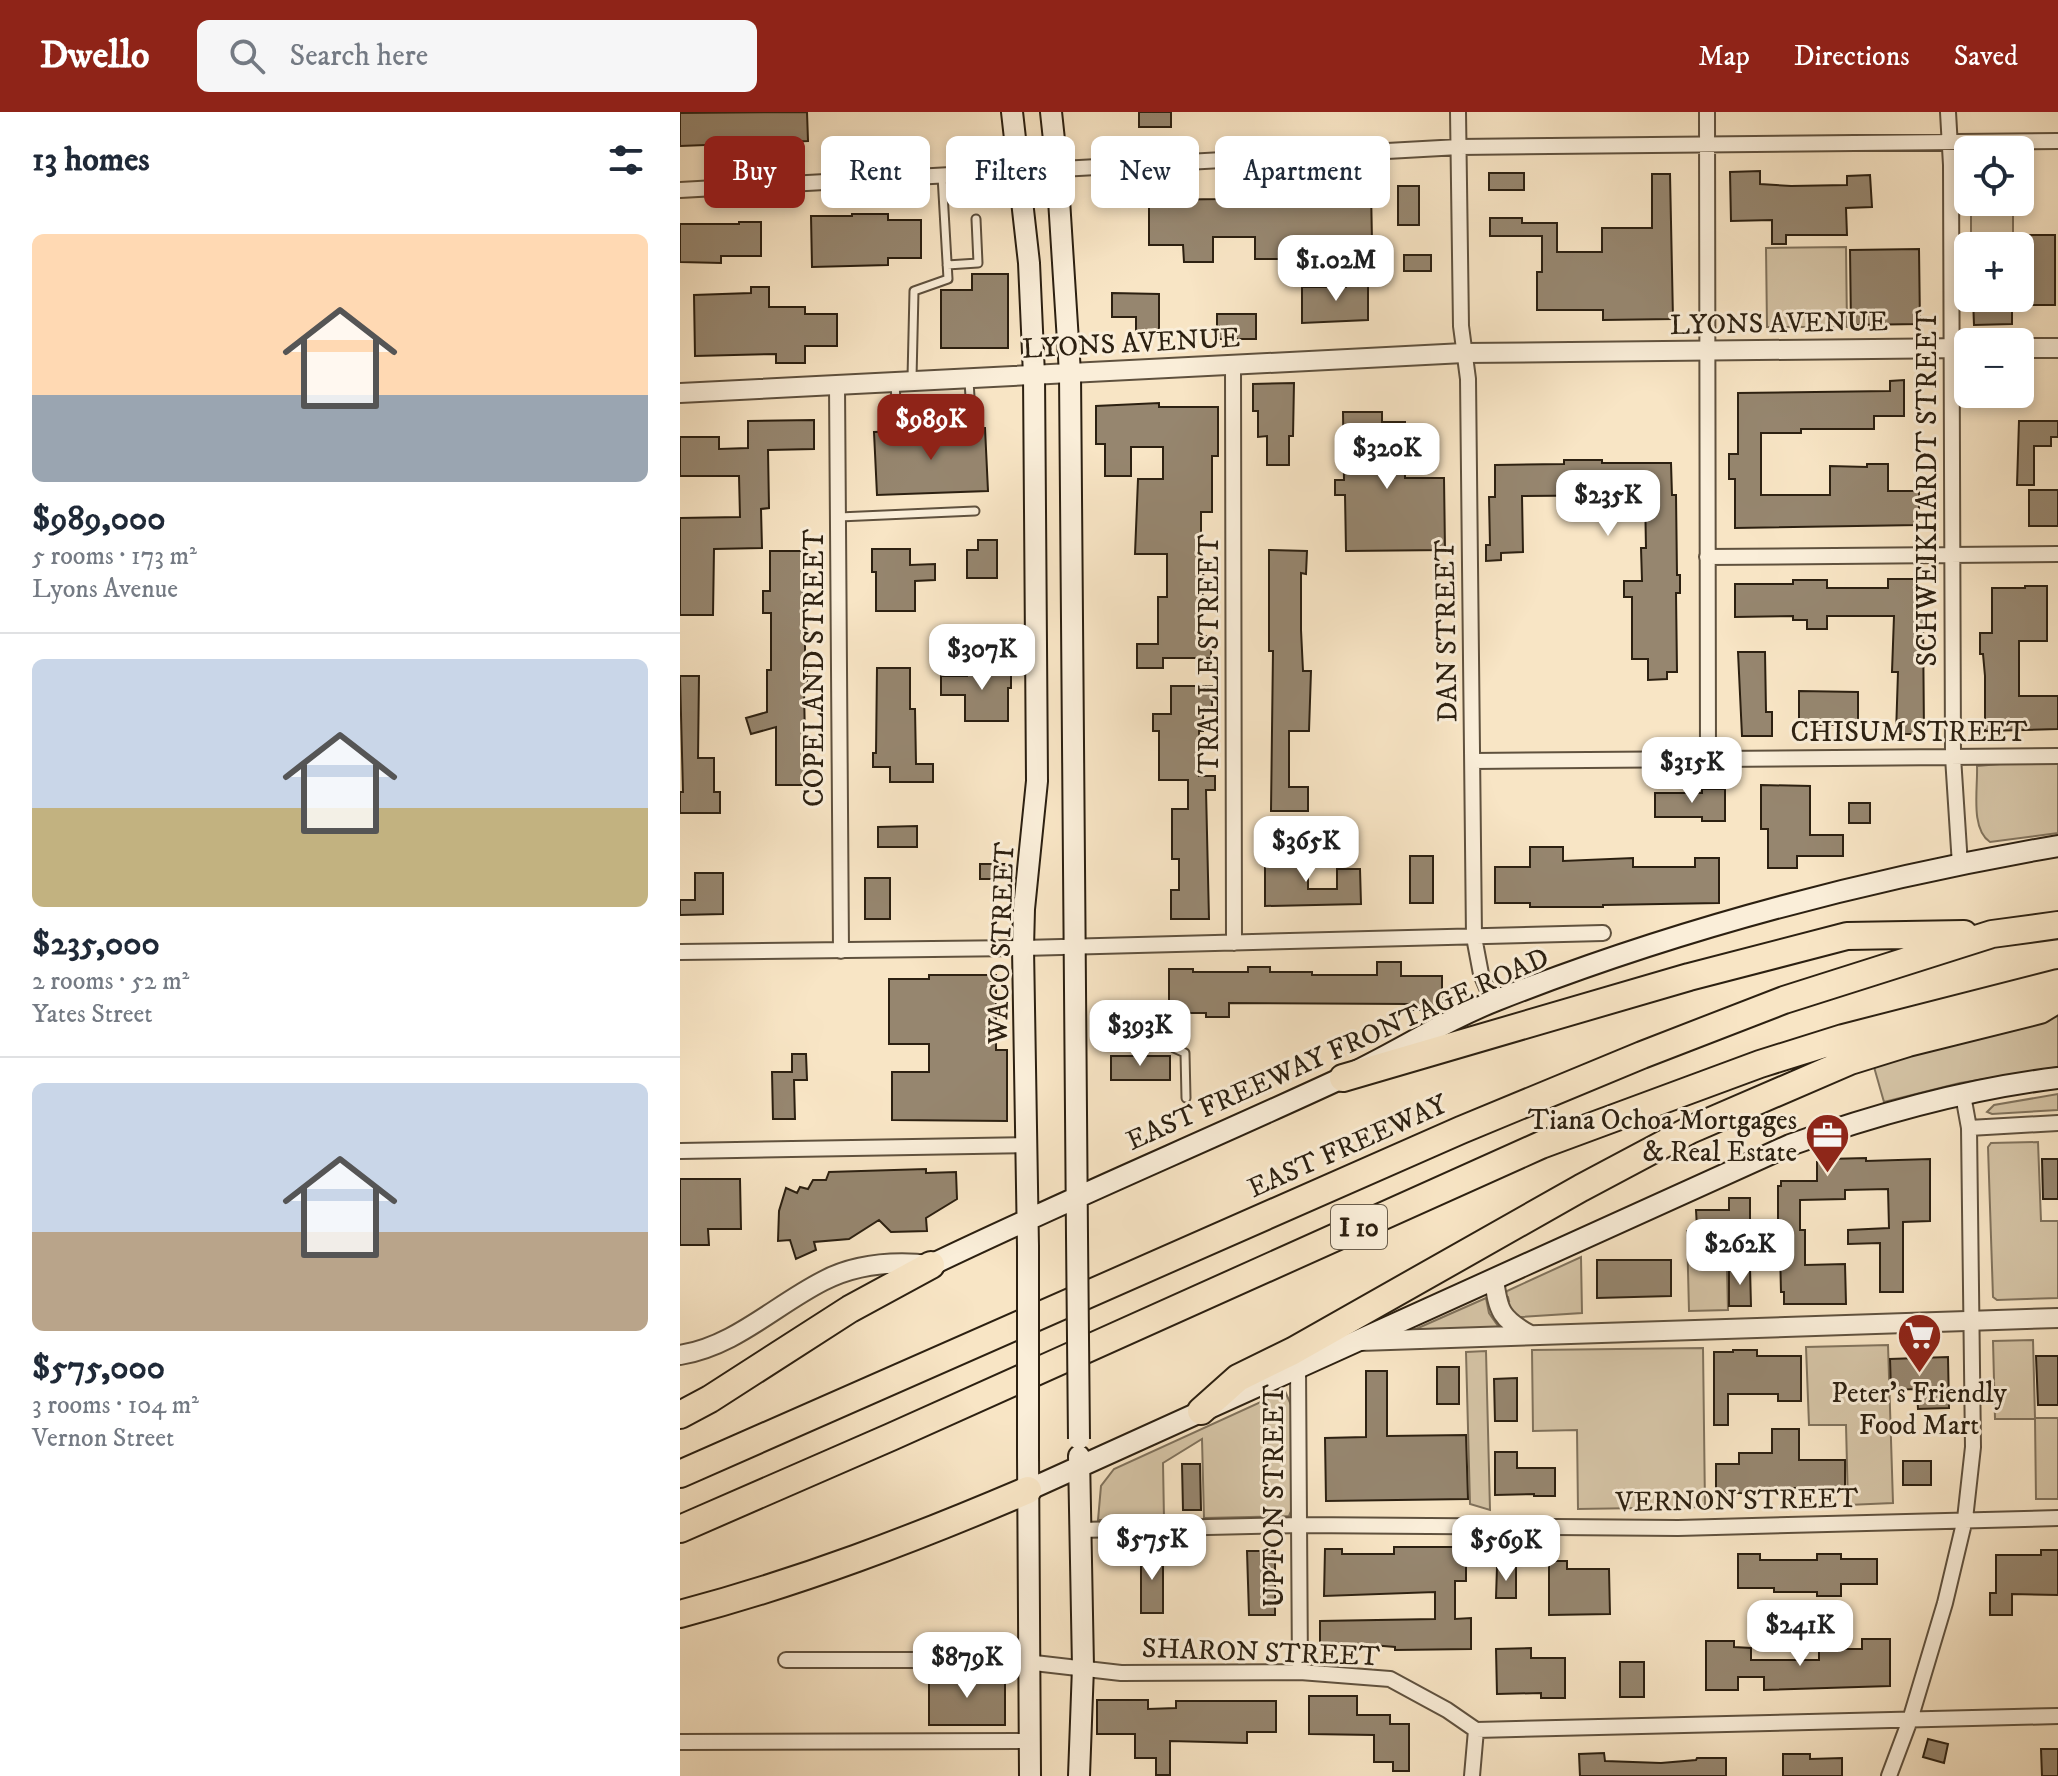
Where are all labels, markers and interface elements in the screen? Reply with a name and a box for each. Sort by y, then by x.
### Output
search box [197,20,757,92]
text: Dwello [40,32,149,80]
icon: search [225,34,269,78]
text: Search here [289,38,428,75]
text: Map [1698,39,1750,74]
text: Directions [1794,39,1910,74]
text: Saved [1954,39,2018,74]
chip: Buy [704,136,805,208]
chip: Rent [821,136,930,208]
chip: Filters [946,136,1075,208]
chip: New [1091,136,1199,208]
chip: Apartment [1215,136,1390,208]
map controls [1954,136,2034,408]
button: locate [1954,136,2034,216]
icon: filters [604,138,648,182]
text: 13 homes [32,139,150,181]
button: + [1954,232,2034,312]
pin: $1.02M [1271,235,1401,303]
text: $1.02M [1296,244,1376,277]
icon: home [268,286,412,430]
street label: LYONS AVENUE [1669,304,1889,343]
street label: SCHWEIKHARDT STREET [1910,310,1945,666]
street label: LYONS AVENUE [1021,320,1241,367]
button: − [1954,328,2034,408]
pin: $989K [875,394,987,462]
text: $989K [895,403,967,436]
pin: $320K [1331,423,1443,491]
text: $320K [1353,432,1421,465]
pin: $235K [1552,470,1664,538]
text: $235K [1574,479,1642,512]
text: $989,000 [32,498,166,540]
street label: COPELAND STREET [797,529,832,807]
street label: TRALLE STREET [1192,534,1227,774]
street label: DAN STREET [1427,539,1466,723]
text: 5 rooms · 173 m² [32,540,197,573]
text: Lyons Avenue [32,573,178,606]
pin: $307K [926,624,1038,692]
text: $307K [947,633,1017,666]
icon: home [268,711,412,855]
street label: CHISUM STREET [1790,715,2028,750]
pin: $315K [1636,737,1748,805]
text: $315K [1660,746,1724,779]
pin: $365K [1250,816,1362,884]
text: $365K [1272,825,1340,858]
street label: WACO STREET [980,841,1023,1046]
text: $235,000 [32,923,160,965]
street label: EAST FREEWAY FRONTAGE ROAD [1121,939,1553,1157]
text: 2 rooms · 52 m² [32,965,189,998]
text: Yates Street [32,998,153,1031]
pin: $393K [1084,1000,1196,1068]
text: $393K [1108,1009,1172,1042]
street label: EAST FREEWAY [1242,1086,1452,1204]
place label: Tiana Ochoa Mortgages & Real Estate [1528,1103,1797,1170]
office icon: Tiana Ochoa Mortgages & Real Estate [1804,1111,1852,1174]
icon: home [268,1135,412,1279]
road number: I 10 [1331,1205,1387,1249]
pin: $262K [1684,1219,1796,1287]
text: $262K [1704,1228,1776,1261]
supermarket icon: Peter's Friendly Food Mart [1895,1311,1943,1374]
text: $575,000 [32,1347,165,1389]
place label: Peter's Friendly Food Mart [1831,1376,2007,1443]
street label: UPTON STREET [1257,1384,1292,1608]
text: 3 rooms · 104 m² [32,1389,199,1422]
text: Vernon Street [32,1422,174,1455]
street label: VERNON STREET [1614,1481,1859,1520]
pin: $575K [1096,1514,1208,1582]
pin: $569K [1450,1515,1562,1583]
text: $575K [1116,1523,1188,1556]
text: $569K [1470,1524,1542,1557]
pin: $241K [1744,1600,1856,1668]
text: $241K [1765,1609,1835,1642]
street label: SHARON STREET [1141,1631,1381,1674]
pin: $879K [911,1632,1023,1700]
text: $879K [931,1641,1003,1674]

